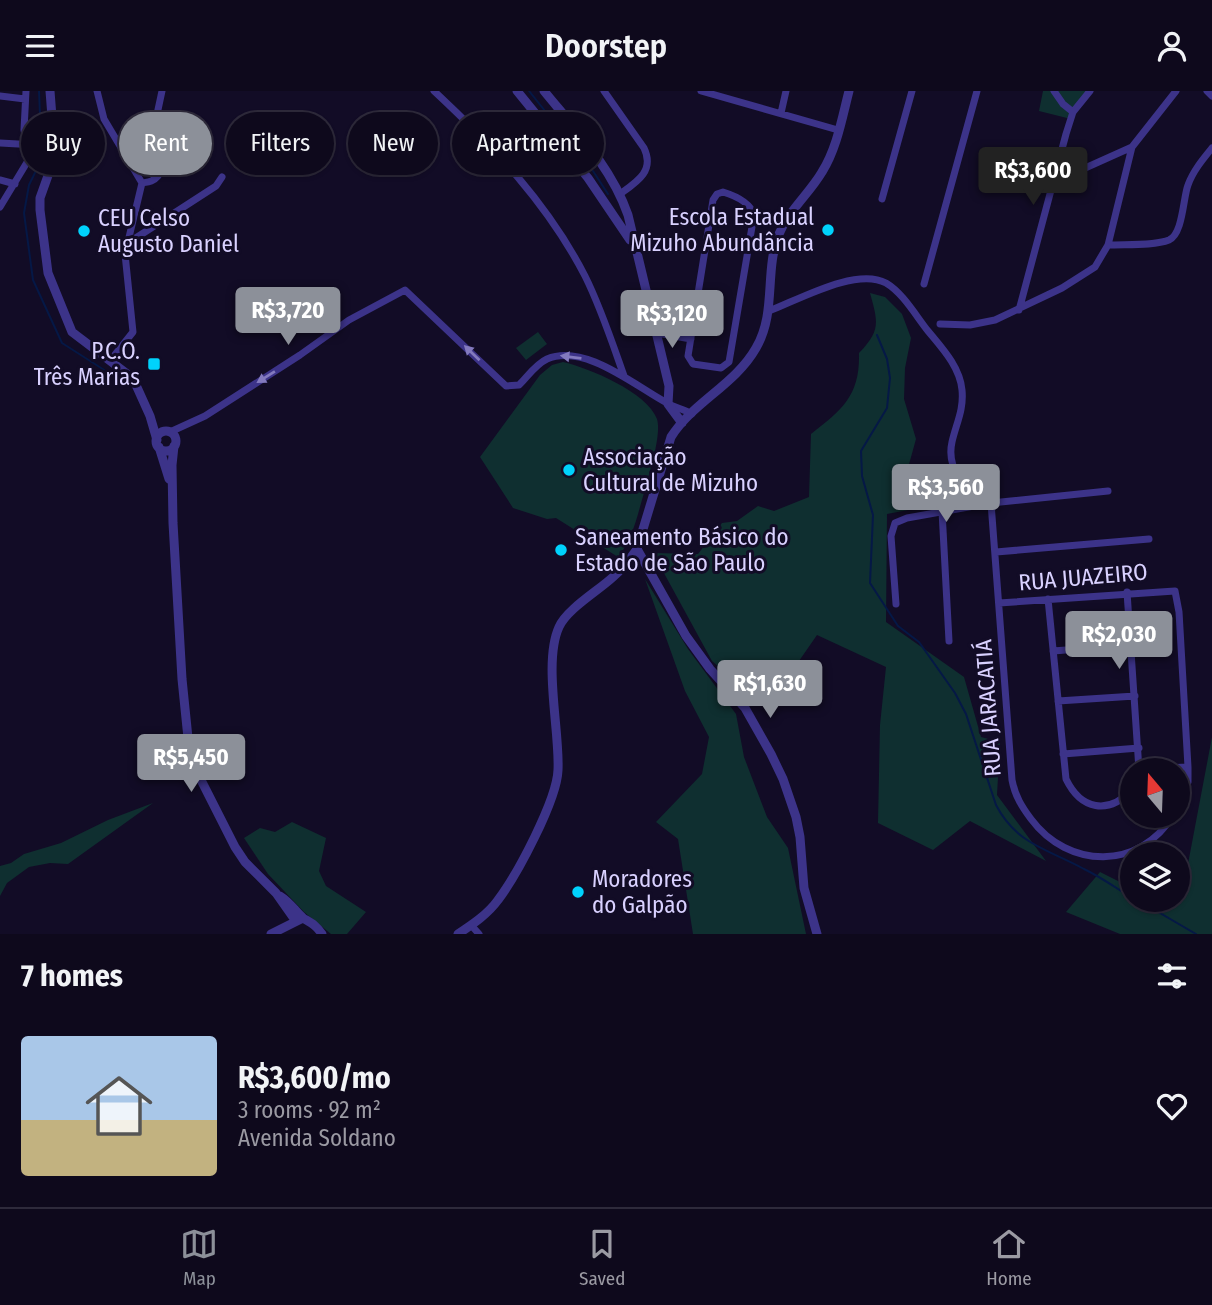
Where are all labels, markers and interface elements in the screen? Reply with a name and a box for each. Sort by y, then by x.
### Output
icon: menu [21,27,59,65]
text: Doorstep [545,27,667,65]
icon: person [1153,27,1191,65]
chip: Buy [21,112,105,175]
chip: Rent [119,112,212,175]
chip: Filters [226,112,334,175]
chip: New [348,112,438,175]
chip: Apartment [452,112,604,175]
pin: R$3,600 [968,148,1098,207]
text: R$3,600 [994,156,1072,184]
place label: Escola Estadual Mizuho Abundância [630,203,814,257]
place label: CEU Celso Augusto Daniel [98,204,239,258]
marker: Escola Estadual Mizuho Abundância [820,222,836,238]
marker: CEU Celso Augusto Daniel [76,223,92,239]
pin: R$3,720 [223,287,353,347]
pin: R$3,120 [607,291,737,350]
text: R$3,720 [251,296,325,324]
text: R$3,120 [637,299,707,327]
place label: P.C.O. Três Marias [34,337,140,391]
one-way arrow [464,345,481,361]
one-way arrow [560,352,582,363]
marker: P.C.O. Três Marias [146,356,162,372]
one-way arrow [257,370,276,383]
place label: Associação Cultural de Mizuho [583,443,758,497]
marker: Associação Cultural de Mizuho [561,462,577,478]
pin: R$3,560 [881,465,1011,524]
text: R$3,560 [908,473,984,501]
place label: Saneamento Básico do Estado de São Paulo [575,523,789,577]
marker: Saneamento Básico do Estado de São Paulo [553,542,569,558]
street label: RUA JUAZEIRO [1017,557,1149,597]
pin: R$2,030 [1054,611,1184,671]
text: R$2,030 [1081,620,1157,648]
street label: RUA JARACATIÁ [968,639,1007,778]
pin: R$1,630 [705,661,835,720]
text: R$1,630 [733,669,807,697]
pin: R$5,450 [126,735,256,794]
text: R$5,450 [153,743,229,771]
north arrow [1120,758,1190,828]
map controls [1120,758,1190,912]
button: layers [1120,842,1190,912]
place label: Moradores do Galpão [592,865,692,919]
marker: Moradores do Galpão [570,884,586,900]
icon: filters [1153,957,1191,995]
text: 7 homes [21,958,123,994]
text: R$3,600/mo [238,1060,391,1096]
icon: home [77,1064,161,1148]
icon: heart [1153,1087,1191,1125]
text: 3 rooms · 92 m² [238,1096,381,1124]
text: Avenida Soldano [238,1124,396,1152]
tab: Map [180,1225,218,1290]
tab: Saved [579,1225,625,1290]
tab: Home [986,1225,1032,1290]

